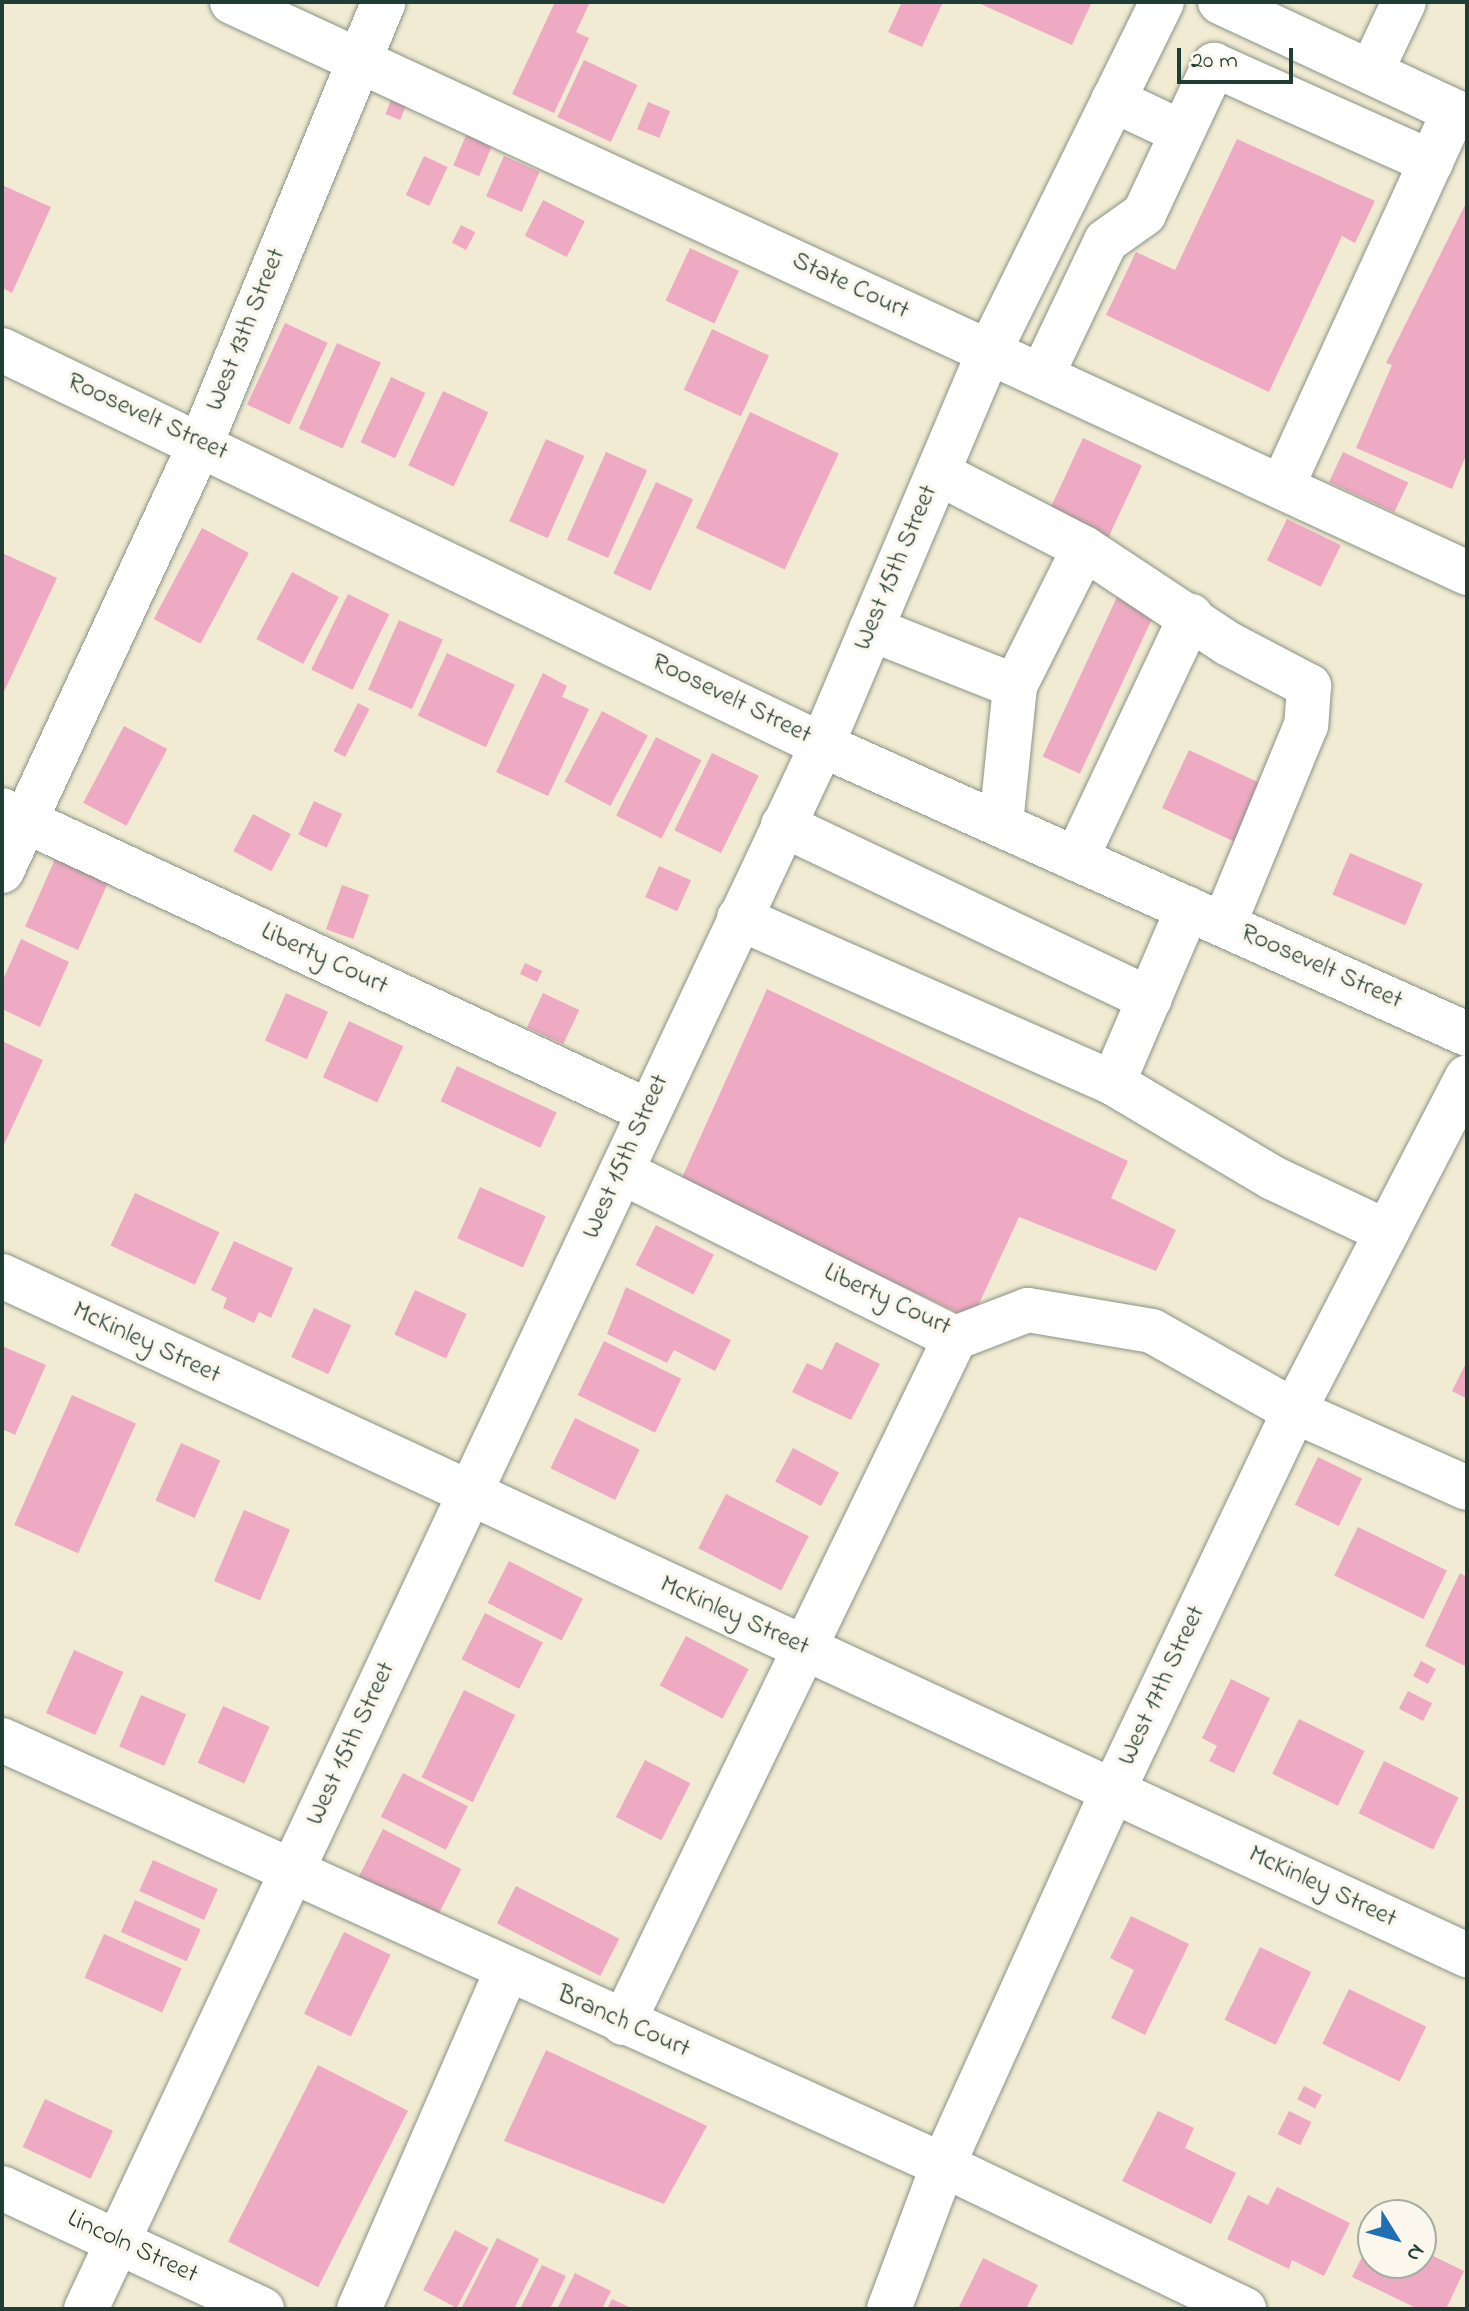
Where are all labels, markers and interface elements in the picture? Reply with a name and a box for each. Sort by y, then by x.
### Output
scale bar [1181,32,1297,82]
text: 20 m [1191,44,1238,79]
street label: West 13th Street [200,244,294,416]
street label: State Court [786,246,914,328]
street label: Roosevelt Street [62,367,232,469]
street label: West 15th Street [848,481,946,655]
street label: Roosevelt Street [646,648,816,752]
street label: Liberty Court [255,917,393,1003]
street label: Roosevelt Street [1235,918,1407,1018]
street label: West 15th Street [577,1070,677,1244]
street label: Liberty Court [818,1258,956,1344]
street label: McKinley Street [67,1296,225,1392]
street label: McKinley Street [655,1570,813,1664]
street label: West 17th Street [1112,1601,1214,1771]
street label: West 15th Street [301,1657,403,1831]
street label: McKinley Street [1243,1840,1401,1936]
street label: Branch Court [552,1980,694,2066]
north arrow [1357,2199,1437,2279]
street label: Lincoln Street [62,2204,202,2292]
text: N [1397,2237,1432,2268]

